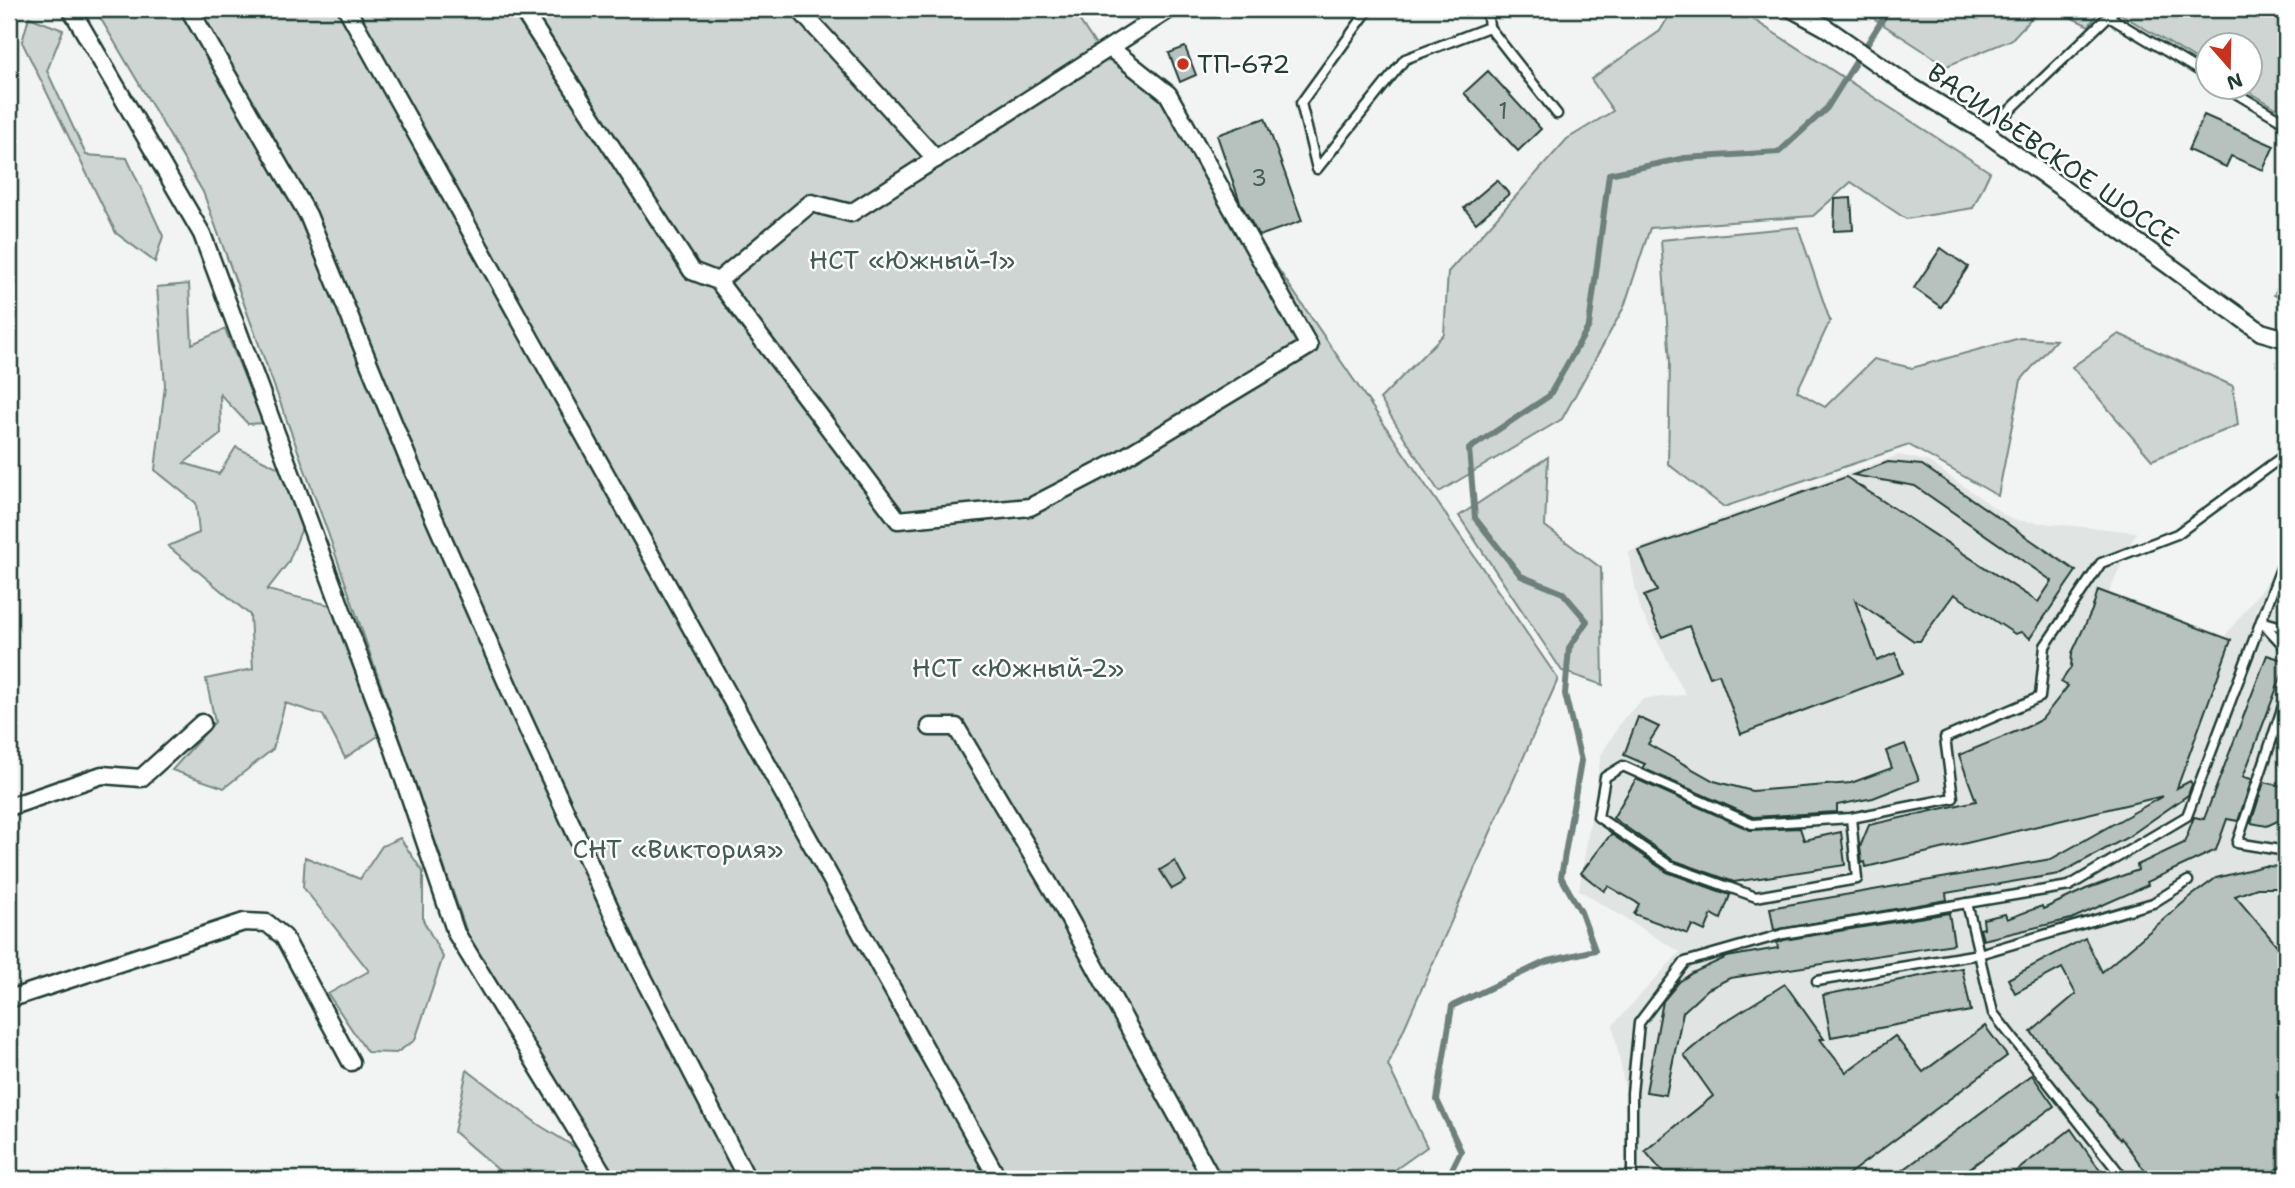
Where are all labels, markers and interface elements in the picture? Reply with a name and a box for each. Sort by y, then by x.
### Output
north arrow [2194,32,2264,102]
place label: ТП-672 [1197,46,1290,81]
street label: ВАСИЛЬЕВСКОЕ ШОССЕ [1921,54,2186,255]
marker: ТП-672 [1175,56,1191,72]
text: N [2223,67,2246,96]
house number: 1 [1498,96,1508,126]
house number: 3 [1251,163,1267,193]
park label: НСТ «Южный-1» [809,242,1015,277]
park label: НСТ «Южный-2» [912,650,1124,685]
park label: СНТ «Виктория» [573,831,783,866]

